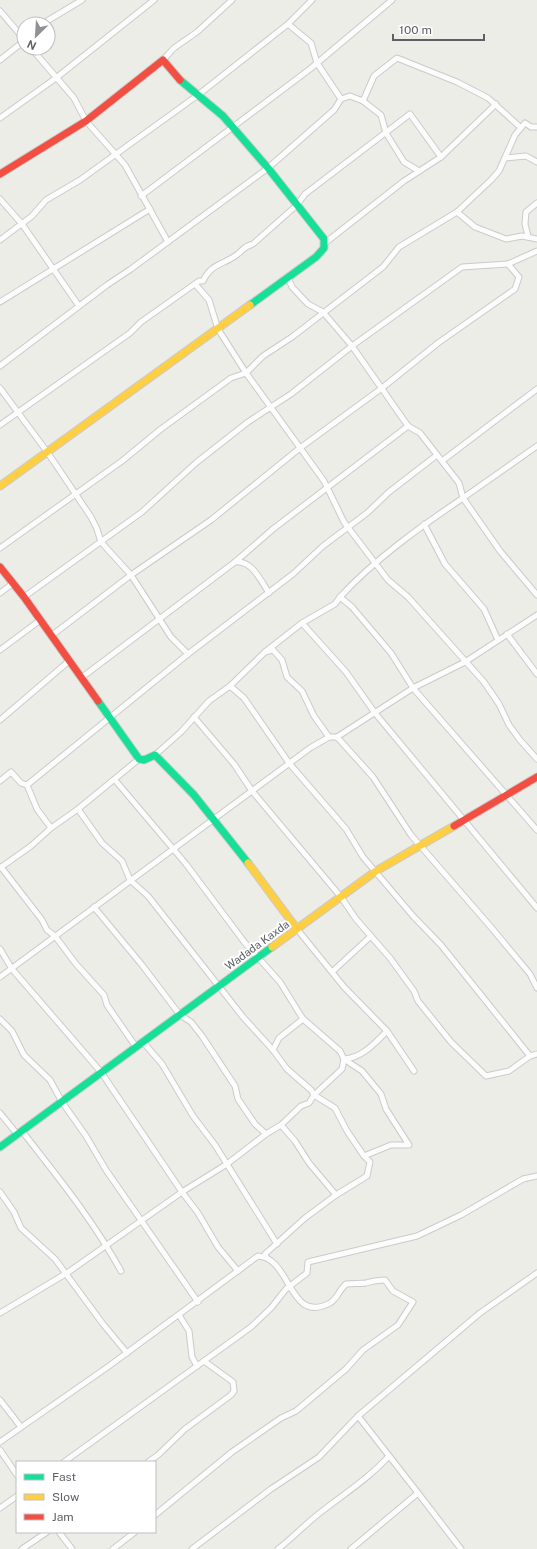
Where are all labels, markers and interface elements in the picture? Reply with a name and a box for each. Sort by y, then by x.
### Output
north arrow [16,16,56,56]
scale bar [393,16,484,42]
text: 100 m [399,23,432,37]
text: N [25,38,38,52]
street label: Wadada Kaxda [223,918,291,972]
legend [16,1461,156,1533]
text: Fast [52,1470,77,1484]
text: Slow [52,1490,80,1504]
text: Jam [52,1510,74,1524]

